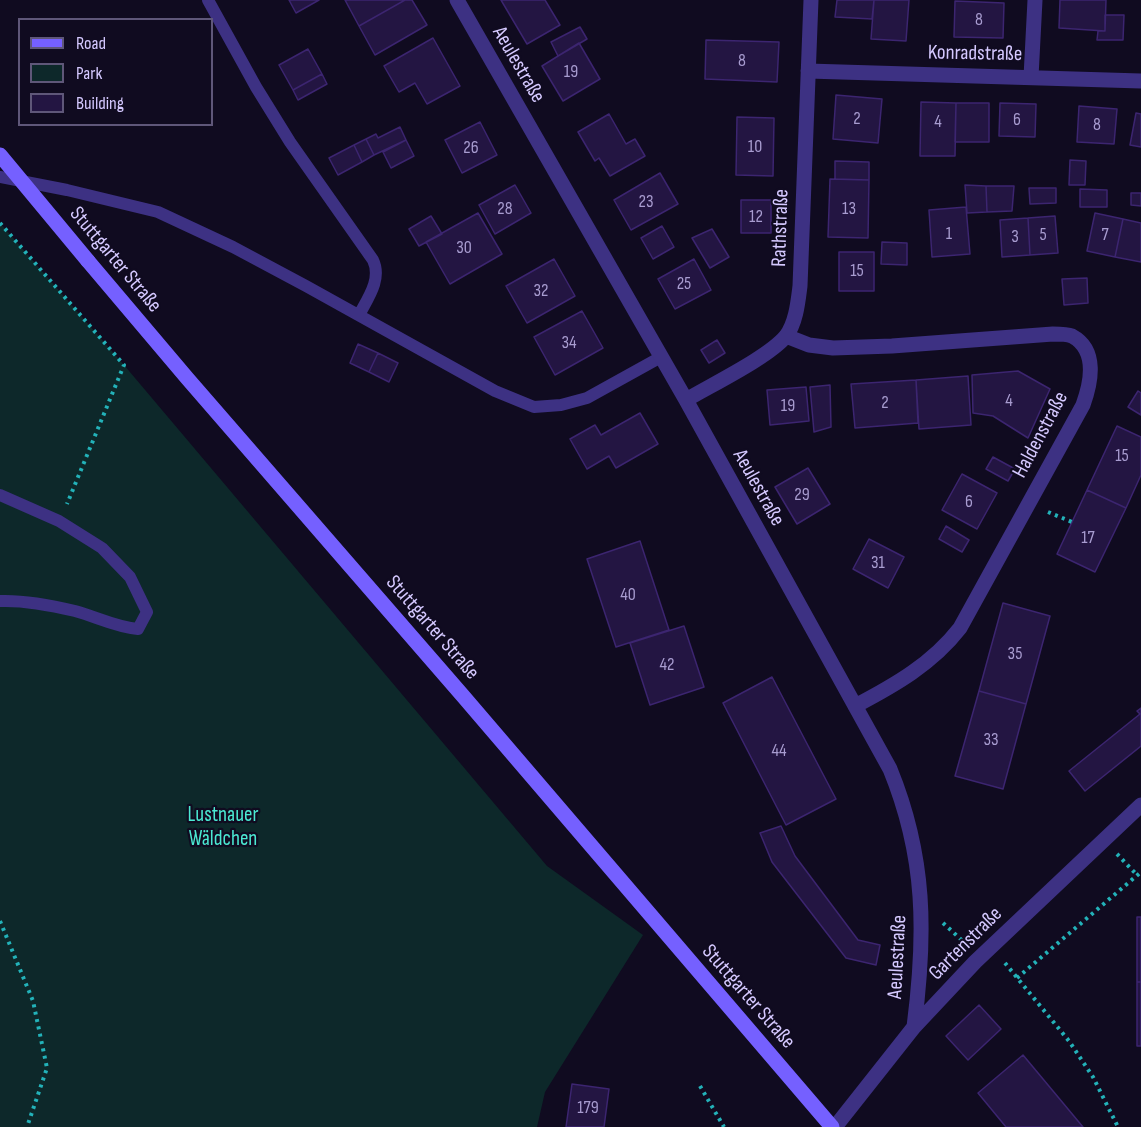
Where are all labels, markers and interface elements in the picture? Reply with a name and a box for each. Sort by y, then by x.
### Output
house number: 8 [975,9,983,31]
legend [18,18,213,126]
street label: Aeulestraße [486,22,550,108]
text: Road [76,33,106,54]
street label: Konradstraße [928,41,1022,67]
house number: 8 [738,50,746,72]
house number: 19 [564,61,578,83]
text: Park [76,63,102,84]
text: Building [76,93,124,114]
house number: 2 [853,108,861,130]
house number: 6 [1013,109,1021,131]
house number: 4 [934,111,942,133]
house number: 8 [1093,114,1101,136]
house number: 10 [748,136,762,158]
house number: 26 [463,137,479,159]
street label: Rathstraße [767,189,795,267]
house number: 23 [639,191,653,213]
house number: 28 [497,198,513,220]
house number: 13 [842,198,856,220]
street label: Stuttgarter Straße [64,202,166,318]
house number: 12 [749,206,763,228]
house number: 1 [946,223,952,245]
house number: 5 [1039,224,1047,246]
house number: 7 [1101,224,1109,246]
house number: 3 [1011,226,1019,248]
house number: 30 [456,237,472,259]
house number: 15 [850,260,864,282]
house number: 25 [677,273,691,295]
house number: 32 [534,280,548,302]
house number: 34 [561,332,577,354]
street label: Haldenstraße [1008,388,1074,482]
house number: 4 [1005,390,1013,412]
house number: 2 [881,392,889,414]
house number: 19 [781,395,795,417]
street label: Aeulestraße [727,445,789,531]
house number: 15 [1115,445,1129,467]
house number: 29 [794,484,810,506]
house number: 6 [965,491,973,513]
house number: 17 [1081,527,1095,549]
house number: 31 [871,552,885,574]
street label: Stuttgarter Straße [380,571,484,685]
house number: 40 [620,584,636,606]
house number: 35 [1008,643,1022,665]
house number: 42 [659,654,675,676]
house number: 33 [983,729,999,751]
house number: 44 [771,740,787,762]
park label: Lustnauer Wäldchen [188,803,258,853]
street label: Gartenstraße [924,902,1008,986]
street label: Aeulestraße [883,914,913,1000]
street label: Stuttgarter Straße [696,940,800,1054]
house number: 179 [577,1097,599,1119]

